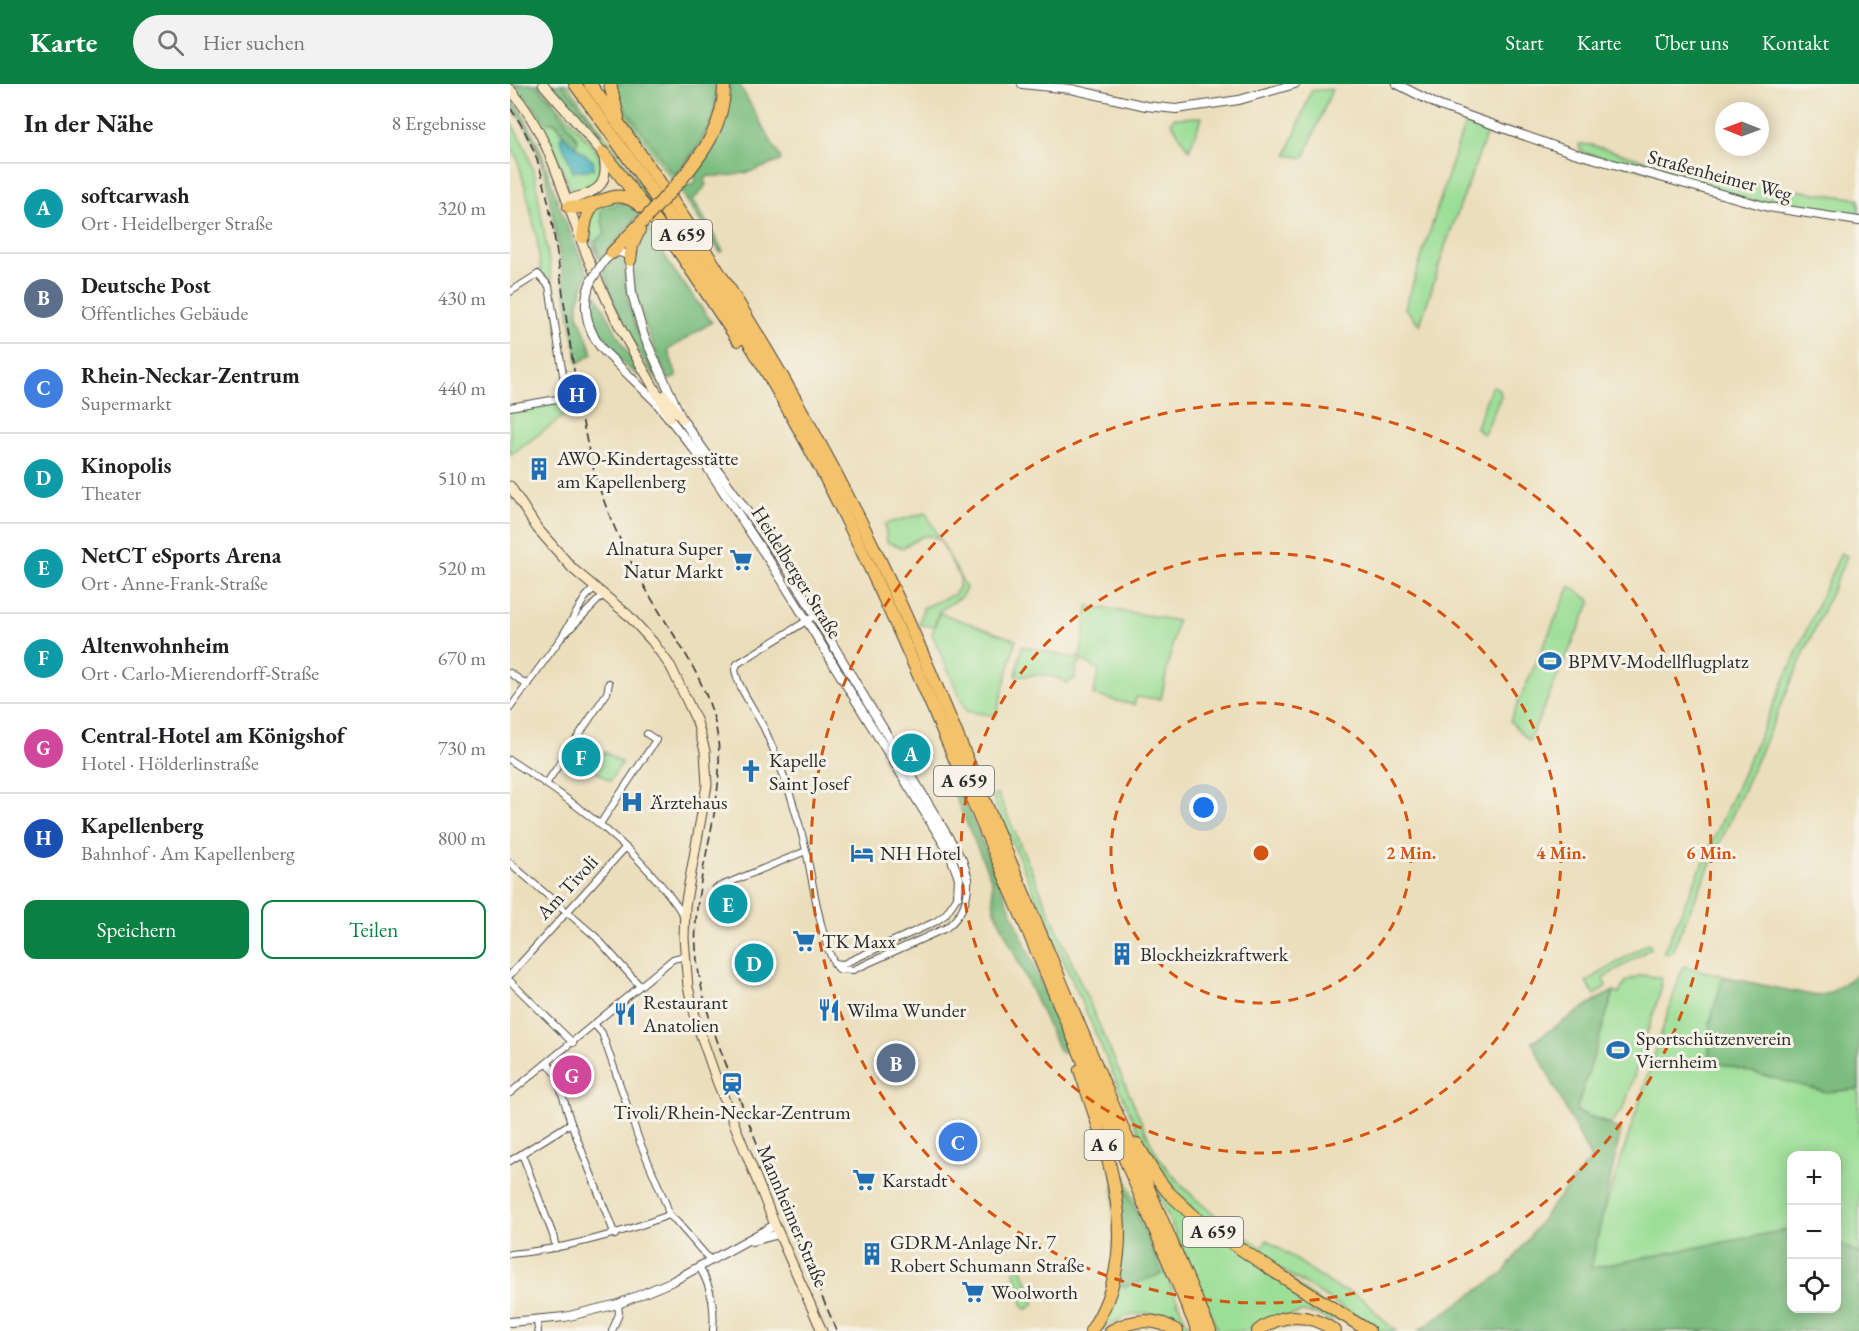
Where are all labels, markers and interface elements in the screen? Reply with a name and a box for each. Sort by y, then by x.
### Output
search box [133,15,553,69]
text: Karte [30,24,97,60]
icon: search [154,26,187,59]
text: Hier suchen [202,28,305,57]
text: Start [1505,29,1544,56]
text: Karte [1577,29,1621,56]
text: Über uns [1654,29,1729,56]
text: Kontakt [1762,29,1829,56]
north arrow [1715,102,1769,156]
text: In der Nähe [24,106,153,140]
text: 8 Ergebnisse [391,110,486,136]
street label: Straßenheimer Weg [1645,143,1795,207]
text: softcarwash [81,181,190,210]
text: A [36,195,51,221]
text: 320 m [438,195,486,221]
text: Ort · Heidelberger Straße [81,210,273,236]
road number: A 659 [652,220,712,250]
text: Deutsche Post [81,271,211,300]
text: B [37,285,50,311]
text: 430 m [438,285,486,311]
text: Öffentliches Gebäude [81,300,248,326]
text: Rhein-Neckar-Zentrum [81,361,300,390]
pin: H [558,372,596,416]
text: C [36,375,51,401]
text: 440 m [438,375,486,401]
text: Supermarkt [81,390,172,416]
place label: AWO-Kindertagesstätte am Kapellenberg [556,445,739,494]
text: Kinopolis [81,451,171,480]
building icon: AWO-Kindertagesstätte am Kapellenberg [526,456,552,482]
text: D [36,465,51,491]
text: 510 m [438,465,486,491]
text: Theater [81,480,141,506]
street label: Heidelberger Straße [746,501,848,643]
place label: Alnatura Super Natur Markt [605,535,724,584]
text: NetCT eSports Arena [81,541,281,570]
supermarket icon: Alnatura Super Natur Markt [728,547,754,573]
text: E [38,555,49,581]
text: 520 m [438,555,486,581]
text: Ort · Anne-Frank-Straße [81,570,268,596]
text: Altenwohnheim [81,631,229,660]
text: F [38,645,49,671]
text: 670 m [438,645,486,671]
sports icon: BPMV-Modellflugplatz [1537,648,1563,674]
place label: BPMV-Modellflugplatz [1568,648,1749,674]
text: Ort · Carlo-Mierendorff-Straße [81,660,319,686]
text: Central-Hotel am Königshof [81,721,345,750]
pin: A [892,730,930,776]
pin: F [562,734,600,780]
text: G [36,735,51,761]
text: 730 m [438,735,486,761]
place label: Kapelle Saint Josef [769,747,852,796]
text: Hotel · Hölderlinstraße [81,750,259,776]
church icon: Kapelle Saint Josef [738,758,764,784]
road number: A 659 [934,766,994,796]
hospital icon: Ärztehaus [619,789,645,815]
place label: Ärztehaus [649,789,727,815]
your location [1189,793,1218,822]
text: Kapellenberg [81,811,203,840]
text: H [35,825,52,851]
text: 800 m [438,825,486,851]
text: Bahnhof · Am Kapellenberg [81,840,295,866]
hotel icon: NH Hotel [849,840,875,866]
place label: NH Hotel [880,840,961,866]
text: 2 Min. [1386,841,1436,864]
text: 4 Min. [1536,841,1586,864]
text: 6 Min. [1686,841,1736,864]
centre of rings [1251,843,1271,863]
street label: Am Tivoli [530,849,604,926]
pin: E [708,882,748,926]
button: Speichern [24,900,249,959]
button: Teilen [261,900,486,959]
supermarket icon: TK Maxx [791,928,817,954]
place label: TK Maxx [822,928,896,954]
pin: D [734,940,774,986]
building icon: Blockheizkraftwerk [1109,941,1135,967]
place label: Blockheizkraftwerk [1140,941,1289,967]
place label: Restaurant Anatolien [642,989,729,1038]
restaurant icon: Wilma Wunder [816,997,842,1023]
place label: Wilma Wunder [847,997,966,1023]
restaurant icon: Restaurant Anatolien [612,1001,638,1027]
place label: Sportschützenverein Viernheim [1636,1025,1792,1074]
sports icon: Sportschützenverein Viernheim [1605,1037,1631,1063]
pin: B [876,1040,916,1086]
pin: G [552,1052,592,1098]
station icon: Tivoli/Rhein-Neckar-Zentrum [719,1071,745,1097]
place label: Tivoli/Rhein-Neckar-Zentrum [613,1099,851,1125]
pin: C [938,1120,978,1164]
road number: A 6 [1084,1130,1124,1160]
street label: Mannheimer Straße [751,1141,835,1291]
map controls [1787,1151,1841,1313]
button: + [1787,1151,1841,1205]
supermarket icon: Karstadt [851,1167,877,1193]
place label: Karstadt [882,1167,948,1193]
button: − [1787,1205,1841,1259]
road number: A 659 [1183,1217,1243,1247]
place label: GDRM-Anlage Nr. 7 Robert Schumann Straße [890,1229,1084,1278]
building icon: GDRM-Anlage Nr. 7 Robert Schumann Straße [859,1241,885,1267]
button: locate [1787,1259,1841,1313]
supermarket icon: Woolworth [960,1279,986,1305]
place label: Woolworth [991,1279,1078,1305]

